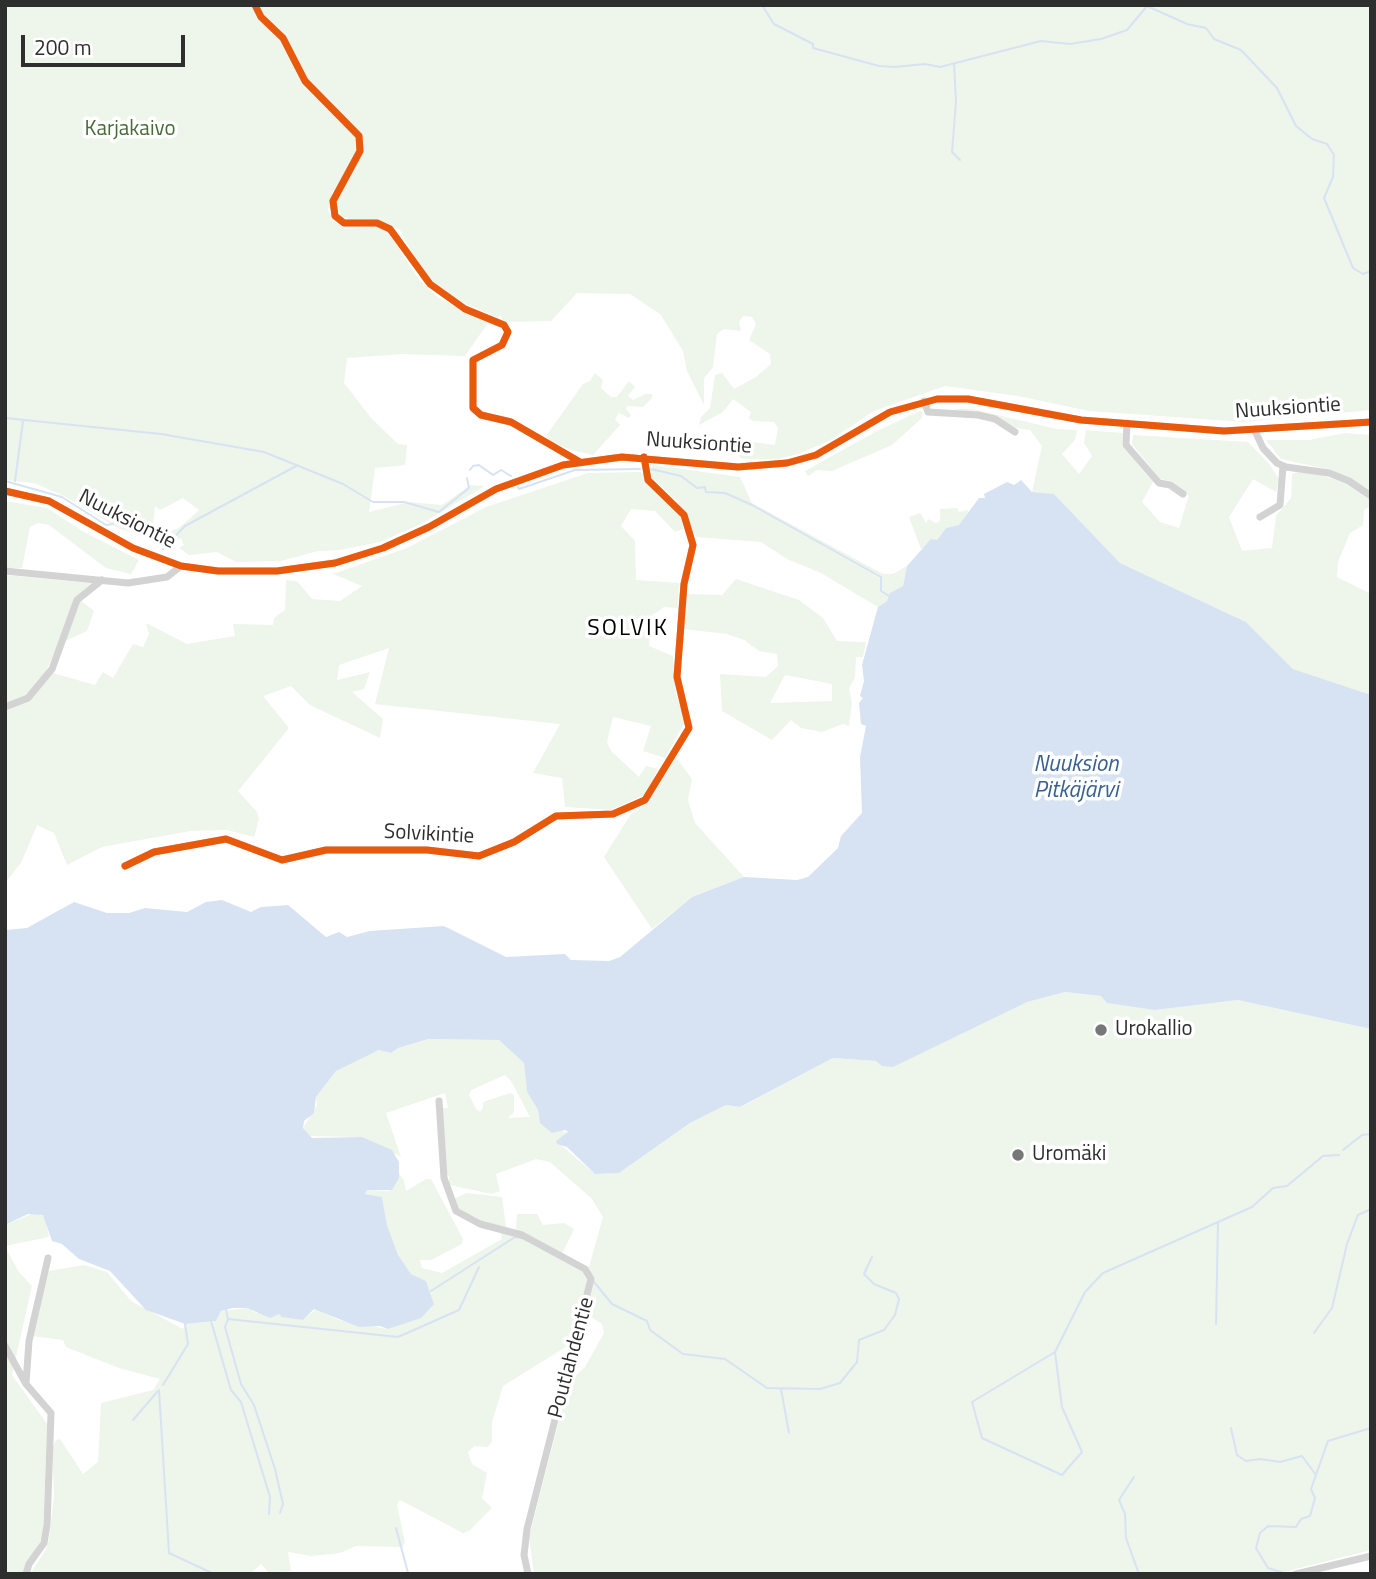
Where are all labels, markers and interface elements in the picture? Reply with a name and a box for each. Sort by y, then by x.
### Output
scale bar [24,21,189,65]
text: 200 m [34,31,91,63]
park label: Karjakaivo [85,117,175,143]
street label: Nuuksiontie [1234,393,1342,425]
street label: Nuuksiontie [645,428,753,460]
street label: Nuuksiontie [74,485,180,555]
district label: SOLVIK [588,615,668,643]
water label: Nuuksion Pitkäjärvi [1033,751,1119,805]
street label: Solvikintie [383,820,475,850]
place label: Urokallio [1115,1017,1193,1043]
marker: Urokallio [1093,1022,1109,1038]
place label: Uromäki [1032,1142,1106,1168]
marker: Uromäki [1010,1147,1026,1163]
street label: Poutlahdentie [544,1295,600,1421]

